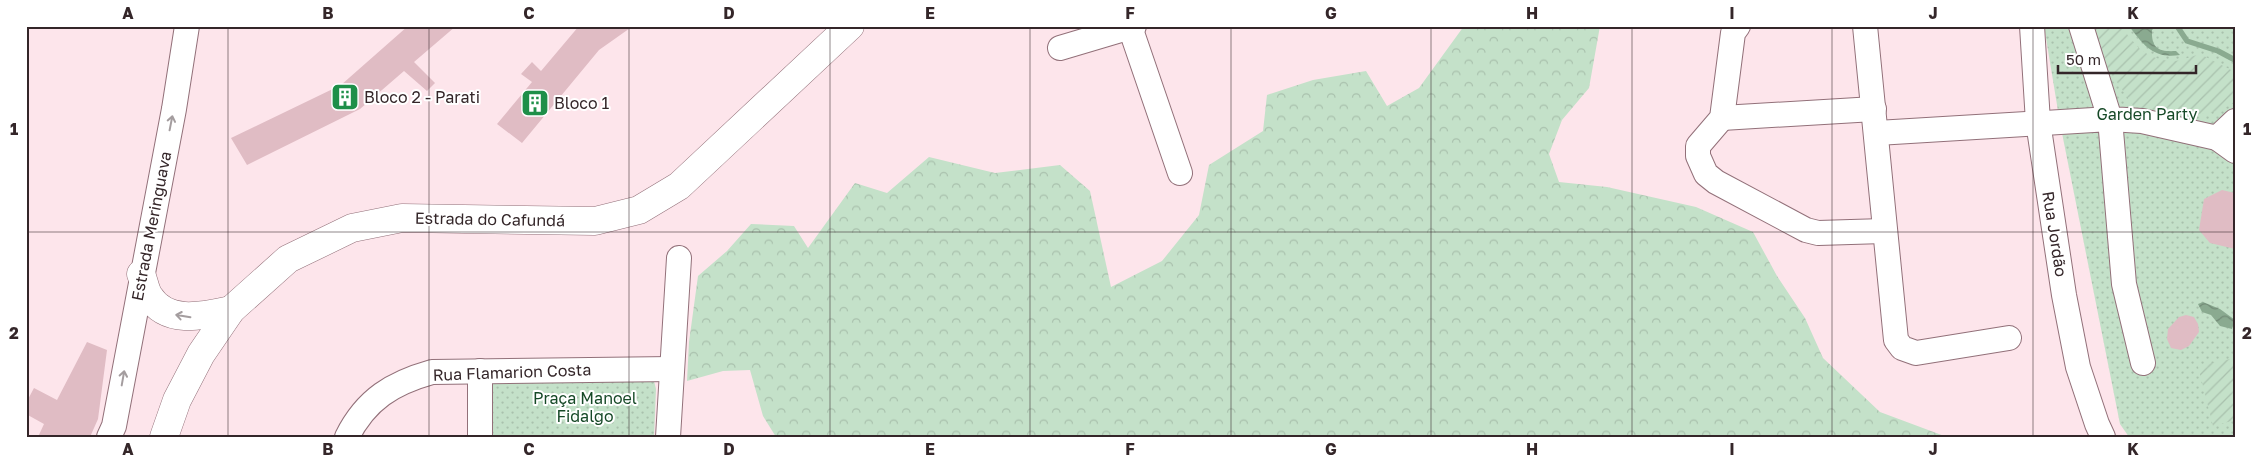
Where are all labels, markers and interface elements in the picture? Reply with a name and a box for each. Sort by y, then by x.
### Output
text: A [122,3,134,23]
text: B [322,3,334,23]
text: C [523,3,535,23]
text: D [723,3,735,23]
text: E [925,3,935,23]
text: F [1125,3,1135,23]
text: G [1325,3,1337,23]
text: H [1526,3,1538,23]
text: I [1729,3,1735,23]
text: J [1928,3,1938,23]
text: K [2127,3,2139,23]
scale bar [2058,42,2196,74]
text: 50 m [2066,50,2101,68]
building icon: Bloco 2 - Parati [330,82,360,112]
place label: Bloco 2 - Parati [364,87,480,107]
building icon: Bloco 1 [520,88,550,118]
place label: Bloco 1 [554,93,610,113]
park label: Garden Party [2097,104,2198,124]
one-way arrow [167,115,177,131]
text: 1 [10,119,18,139]
text: 1 [2243,119,2251,139]
street label: Estrada Meringuava [127,150,175,302]
street label: Rua Jordão [2038,190,2072,278]
street label: Estrada do Cafundá [415,208,565,230]
one-way arrow [175,310,191,320]
text: 2 [9,323,19,343]
text: 2 [2242,323,2252,343]
street label: Rua Flamarion Costa [432,359,592,385]
one-way arrow [118,370,128,386]
park label: Praça Manoel Fidalgo [533,388,637,426]
text: A [122,439,134,459]
text: B [322,439,334,459]
text: C [523,439,535,459]
text: D [723,439,735,459]
text: E [925,439,935,459]
text: F [1125,439,1135,459]
text: G [1325,439,1337,459]
text: H [1526,439,1538,459]
text: I [1729,439,1735,459]
text: J [1928,439,1938,459]
text: K [2127,439,2139,459]

